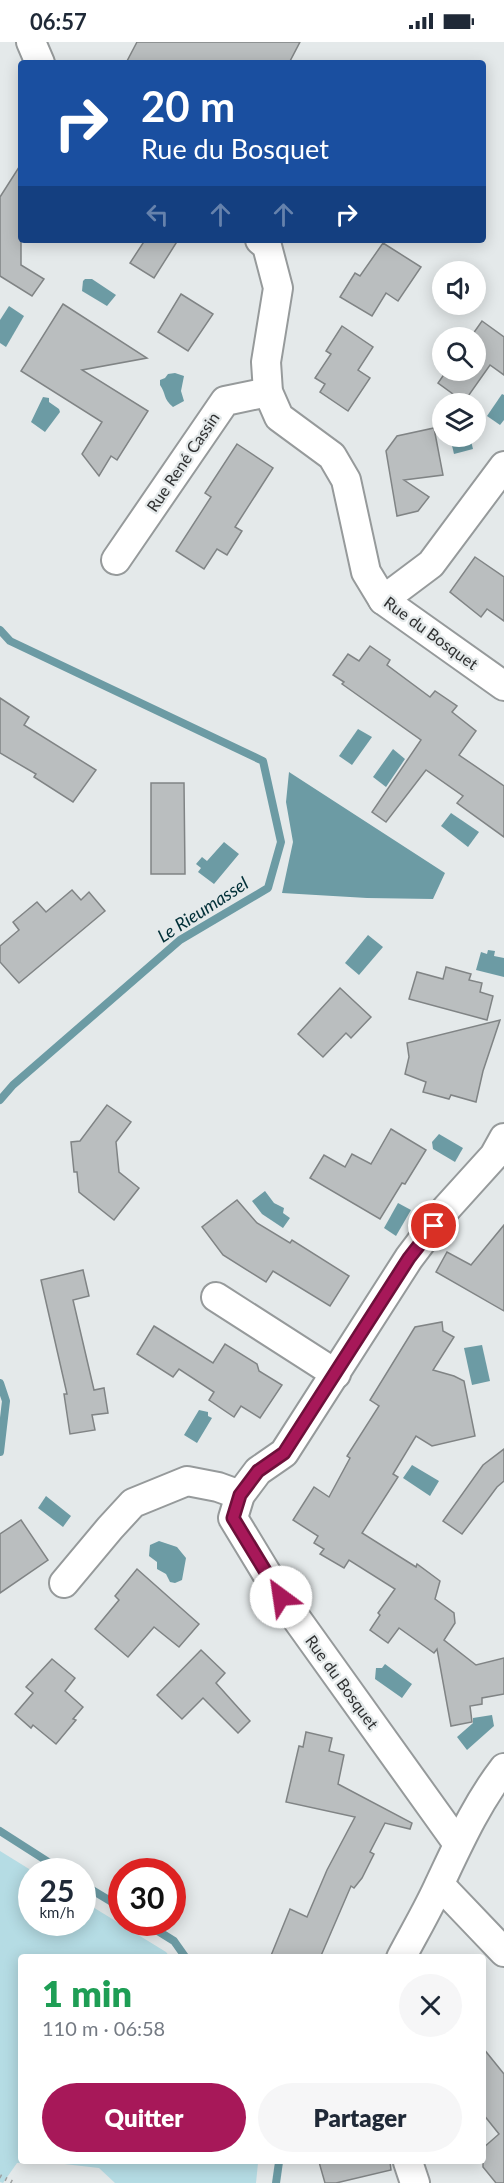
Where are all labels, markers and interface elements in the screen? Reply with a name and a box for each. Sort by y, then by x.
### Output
text: 06:57 [30,8,87,35]
text: 20 m [141,81,235,131]
icon: right [42,84,120,162]
text: Rue du Bosquet [141,132,329,165]
icon: left [141,198,174,231]
icon: ahead [204,198,237,231]
icon: ahead [267,198,300,231]
icon: right [330,198,363,231]
map controls [432,261,486,447]
button: sound [432,261,486,315]
button: search [432,327,486,381]
button: layers [432,393,486,447]
street label: Rue René Cassin [142,408,223,515]
street label: Rue du Bosquet [381,592,482,673]
water label: Le Rieumassel [153,872,252,947]
pin [408,1200,459,1251]
icon: arrive [417,1209,450,1242]
position arrow [249,1565,313,1629]
street label: Rue du Bosquet [302,1631,383,1733]
speed limit sign: 30 [108,1858,186,1936]
text: 25 [40,1872,74,1908]
text: km/h [39,1903,75,1921]
text: 1 min [42,1971,132,2015]
button: close [399,1974,462,2037]
text: 110 m · 06:58 [42,2016,165,2040]
button: Quitter [42,2083,246,2152]
button: Partager [258,2083,462,2152]

